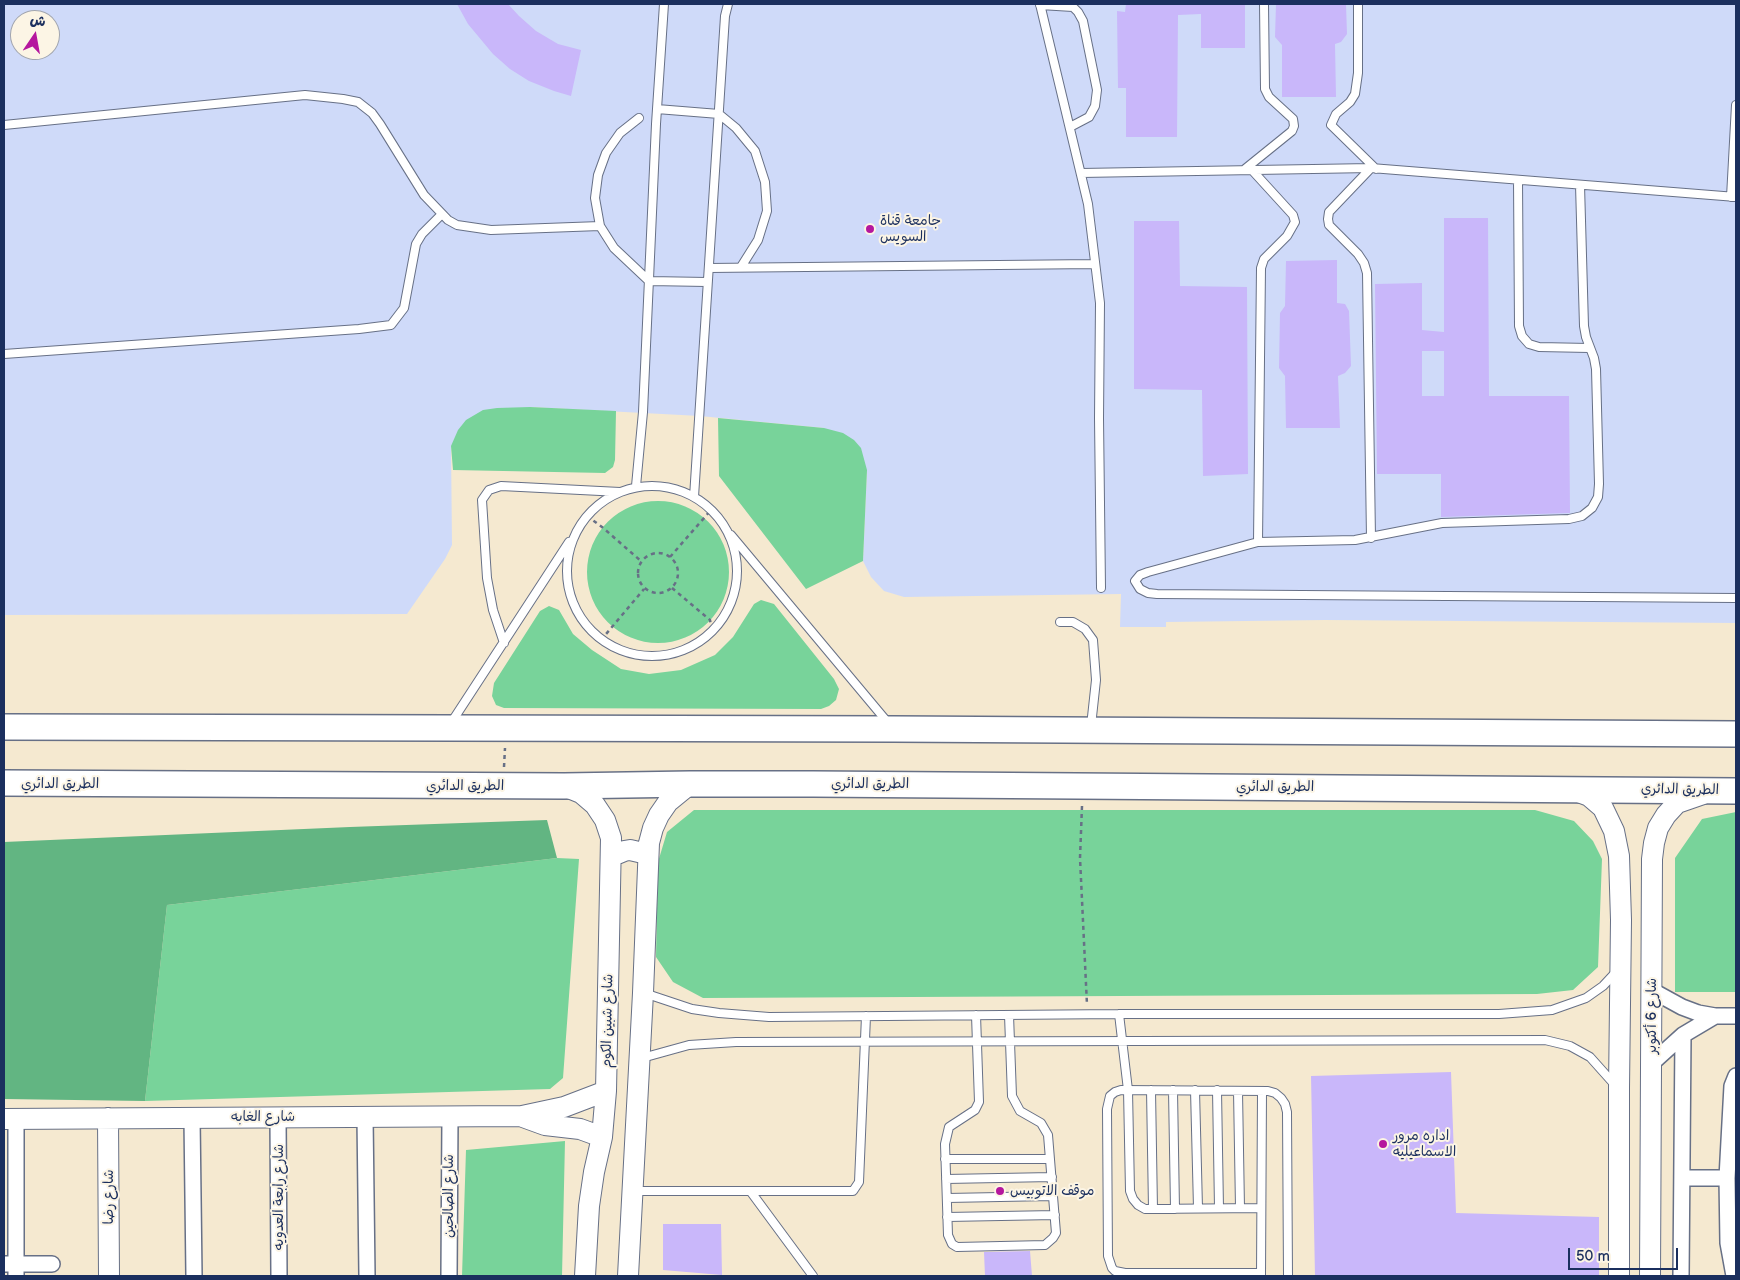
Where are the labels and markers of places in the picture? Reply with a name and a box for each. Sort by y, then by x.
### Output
place label: جامعة قناة السويس [880,213,941,246]
marker: جامعة قناة السويس [864,223,876,235]
place label: اداره مرور الاسماعيليه [1393,1128,1456,1160]
marker: اداره مرور الاسماعيليه [1377,1138,1389,1150]
place label: موقف الاتوبيس [1010,1183,1094,1199]
marker: موقف الاتوبيس [994,1185,1006,1197]

